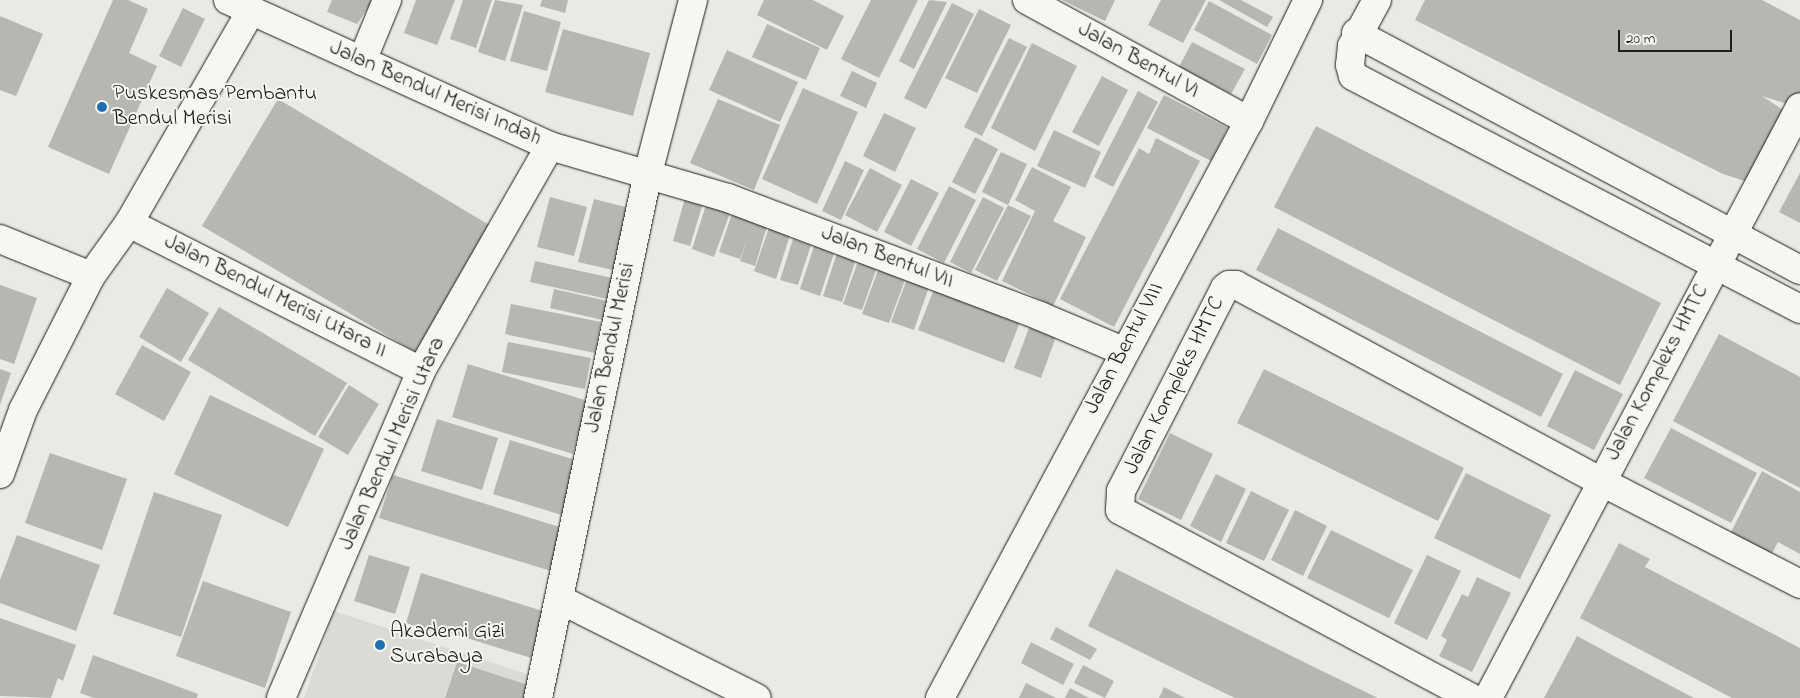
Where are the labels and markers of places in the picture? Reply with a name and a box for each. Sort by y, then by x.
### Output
place label: Puskesmas Pembantu Bendul Merisi [113,81,317,132]
marker: Puskesmas Pembantu Bendul Merisi [95,100,109,114]
place label: Akademi Gizi Surabaya [390,619,505,670]
marker: Akademi Gizi Surabaya [374,639,386,651]

